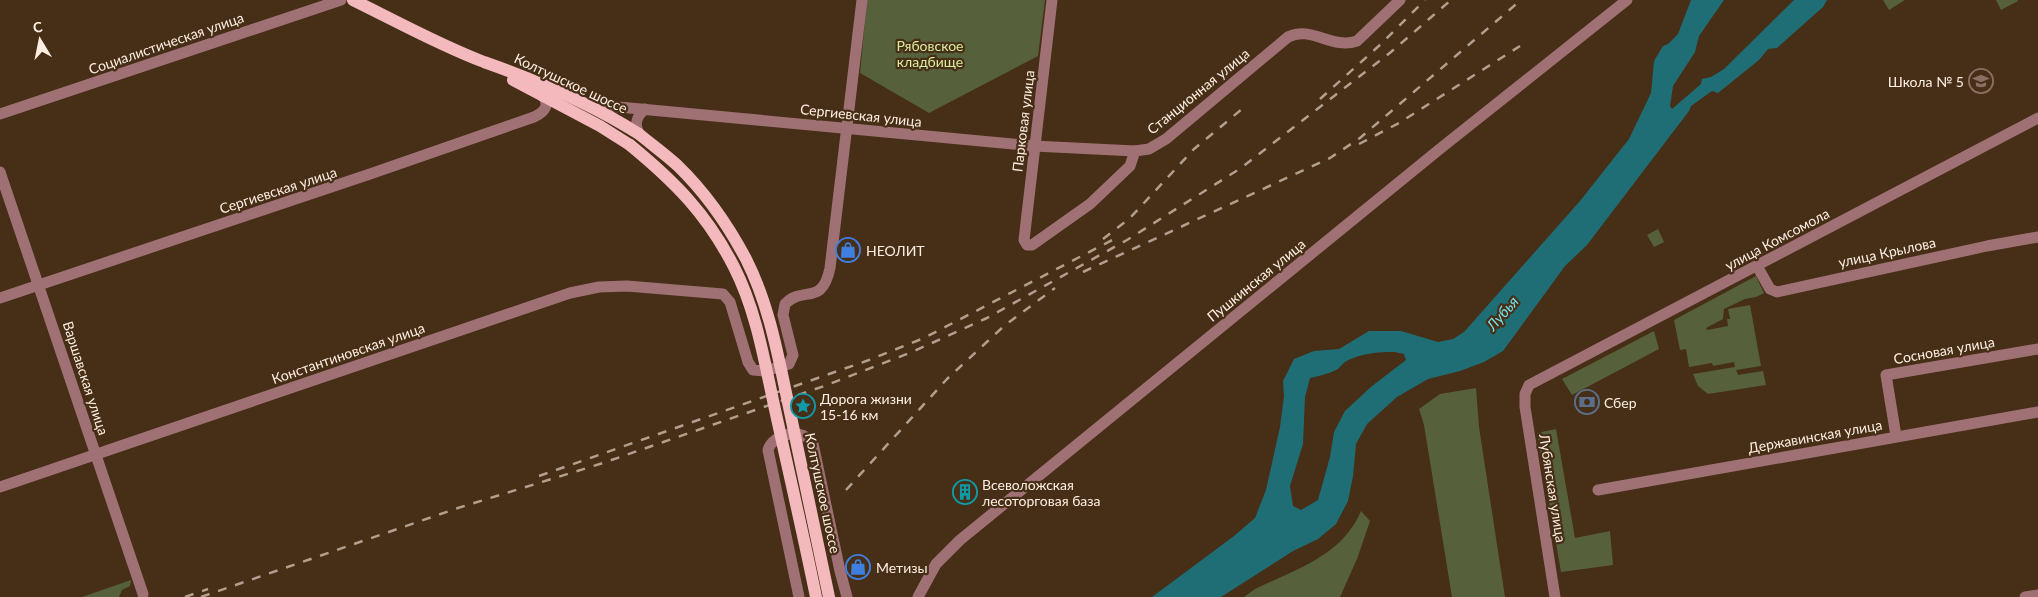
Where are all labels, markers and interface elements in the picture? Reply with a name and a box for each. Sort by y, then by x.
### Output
street label: Социалистическая улица [86,8,246,78]
north arrow [15,15,65,65]
text: С [32,17,44,36]
park label: Рябовское кладбище [897,37,963,70]
street label: Станционная улица [1143,44,1253,138]
street label: Колтушское шоссе [512,49,630,117]
school or university icon: Школа № 5 [1968,68,1994,94]
street label: Парковая улица [1008,69,1038,173]
place label: Школа № 5 [1888,73,1964,90]
street label: Сергиевская улица [799,100,923,130]
street label: Сергиевская улица [217,163,339,217]
street label: улица Комсомола [1722,204,1832,274]
street label: улица Крылова [1837,233,1937,271]
street label: Пушкинская улица [1203,235,1309,325]
shop icon: НЕОЛИТ [835,237,861,263]
place label: НЕОЛИТ [866,242,925,259]
water label: Лубья [1482,292,1522,335]
street label: Варшавская улица [60,319,112,437]
street label: Константиновская улица [269,319,427,387]
street label: Сосновая улица [1892,333,1996,367]
bank icon: Сбер [1574,389,1600,415]
place label: Дорога жизни 15-16 км [820,390,912,423]
place icon: Дорога жизни 15-16 км [790,393,816,419]
place label: Сбер [1604,394,1637,411]
street label: Державинская улица [1747,416,1884,456]
street label: Колтушское шоссе [802,431,844,555]
street label: Лубянская улица [1536,431,1570,544]
place label: Всеволожская лесоторговая база [982,476,1101,509]
building icon: Всеволожская лесоторговая база [952,479,978,505]
shop icon: Метизы [845,554,871,580]
place label: Метизы [876,559,928,576]

